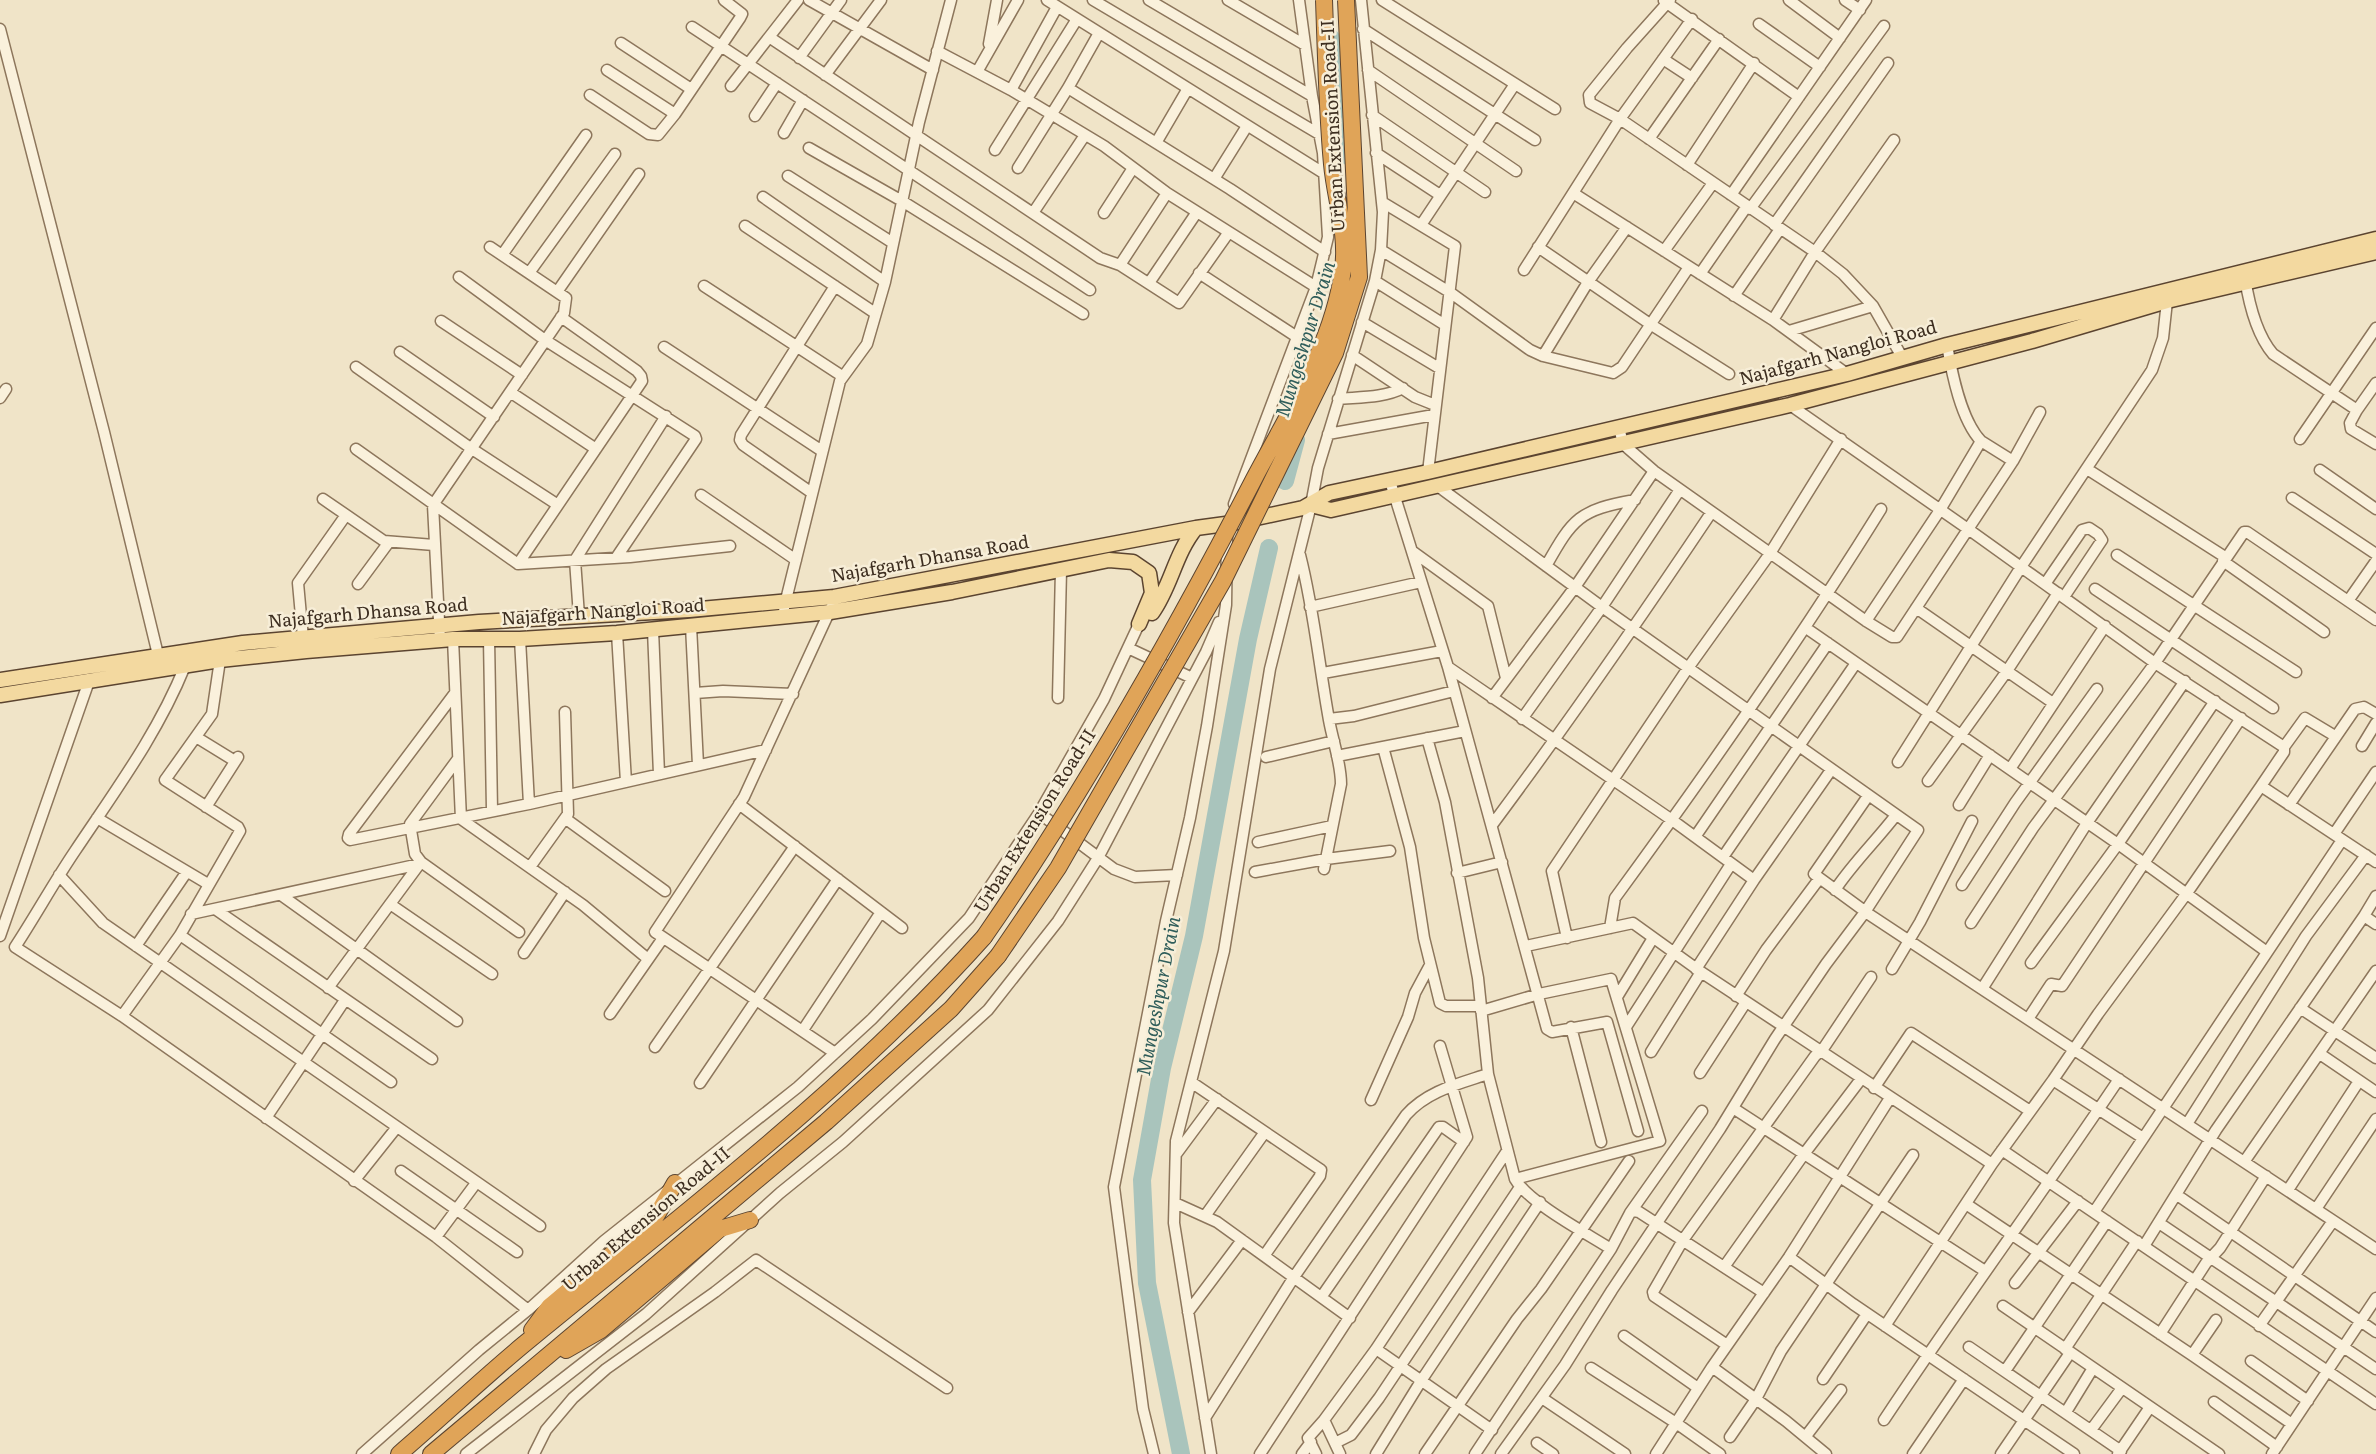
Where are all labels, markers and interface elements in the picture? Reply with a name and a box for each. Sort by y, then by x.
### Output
street label: Urban Extension Road-II [1312,19,1351,233]
water label: Mungeshpur Drain [1267,257,1341,420]
street label: Najafgarh Nangloi Road [1736,312,1939,391]
street label: Najafgarh Dhansa Road [829,527,1031,588]
street label: Najafgarh Dhansa Road [267,589,469,634]
street label: Najafgarh Nangloi Road [500,590,705,631]
street label: Urban Extension Road-II [966,723,1102,918]
water label: Mungeshpur Drain [1128,913,1186,1078]
street label: Urban Extension Road-II [555,1139,735,1297]

